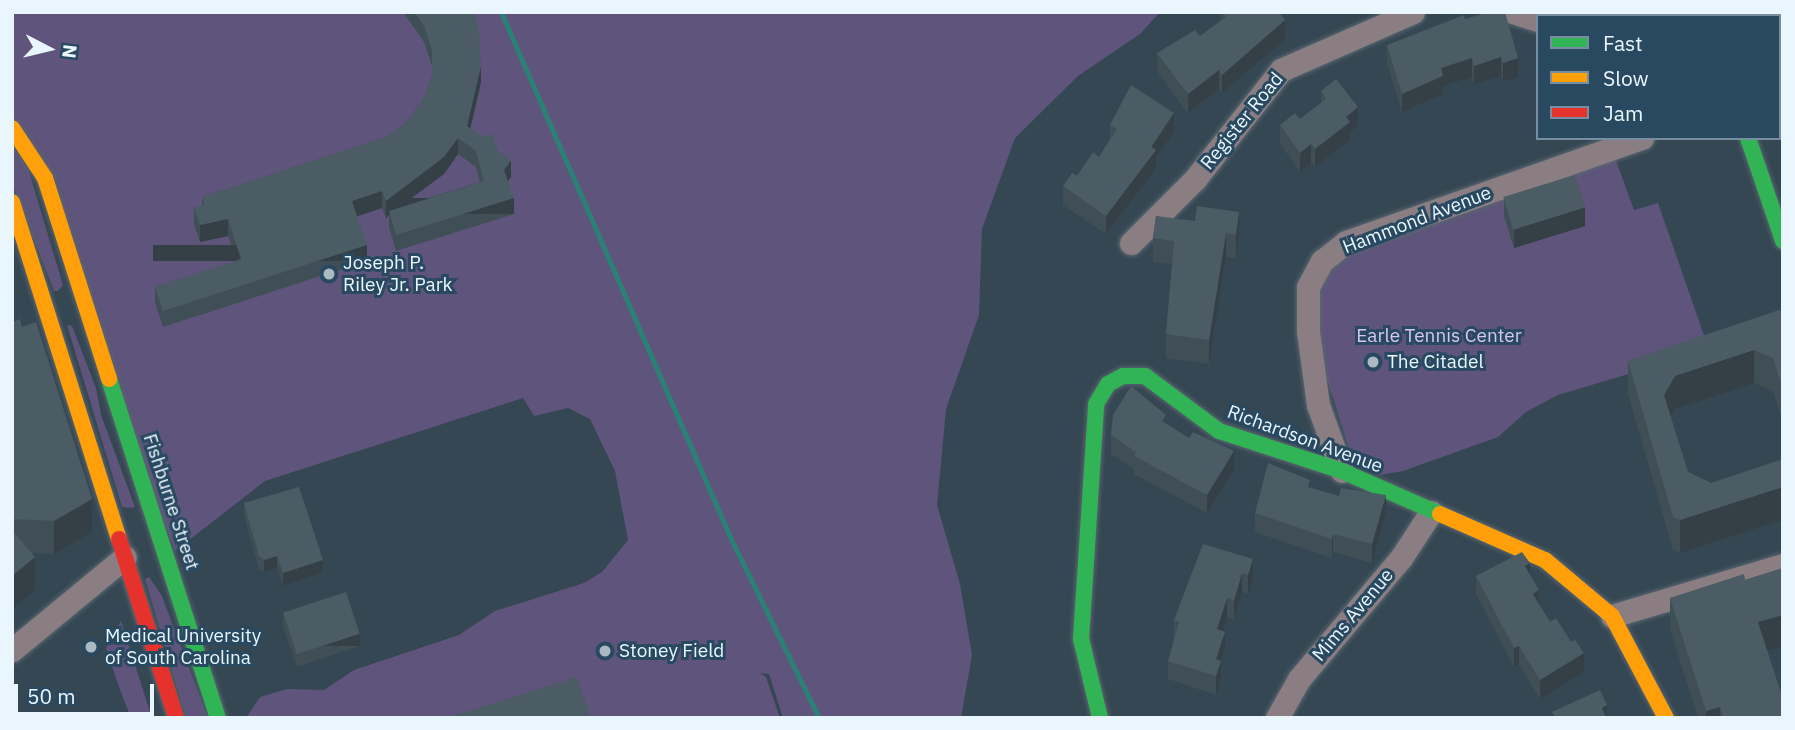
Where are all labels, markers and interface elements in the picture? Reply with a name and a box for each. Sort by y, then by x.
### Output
north arrow [14,14,84,84]
legend [1536,14,1781,140]
text: Fast [1603,29,1643,57]
text: N [57,43,83,60]
text: Slow [1603,64,1649,92]
street label: Register Road [1196,68,1288,174]
text: Jam [1603,99,1643,127]
street label: Hammond Avenue [1340,181,1494,259]
place label: Joseph P. Riley Jr. Park [343,252,453,296]
marker: Joseph P. Riley Jr. Park [321,266,337,282]
park label: Earle Tennis Center [1356,325,1522,347]
place label: The Citadel [1387,351,1484,373]
marker: The Citadel [1365,354,1381,370]
street label: Richardson Avenue [1224,400,1386,478]
street label: Fishburne Street [138,431,204,573]
street label: Mims Avenue [1308,564,1398,666]
place label: Medical University of South Carolina [105,625,261,669]
marker: Medical University of South Carolina [83,639,99,655]
place label: Stoney Field [619,640,724,662]
marker: Stoney Field [597,643,613,659]
scale bar [18,670,158,714]
text: 50 m [27,682,76,710]

